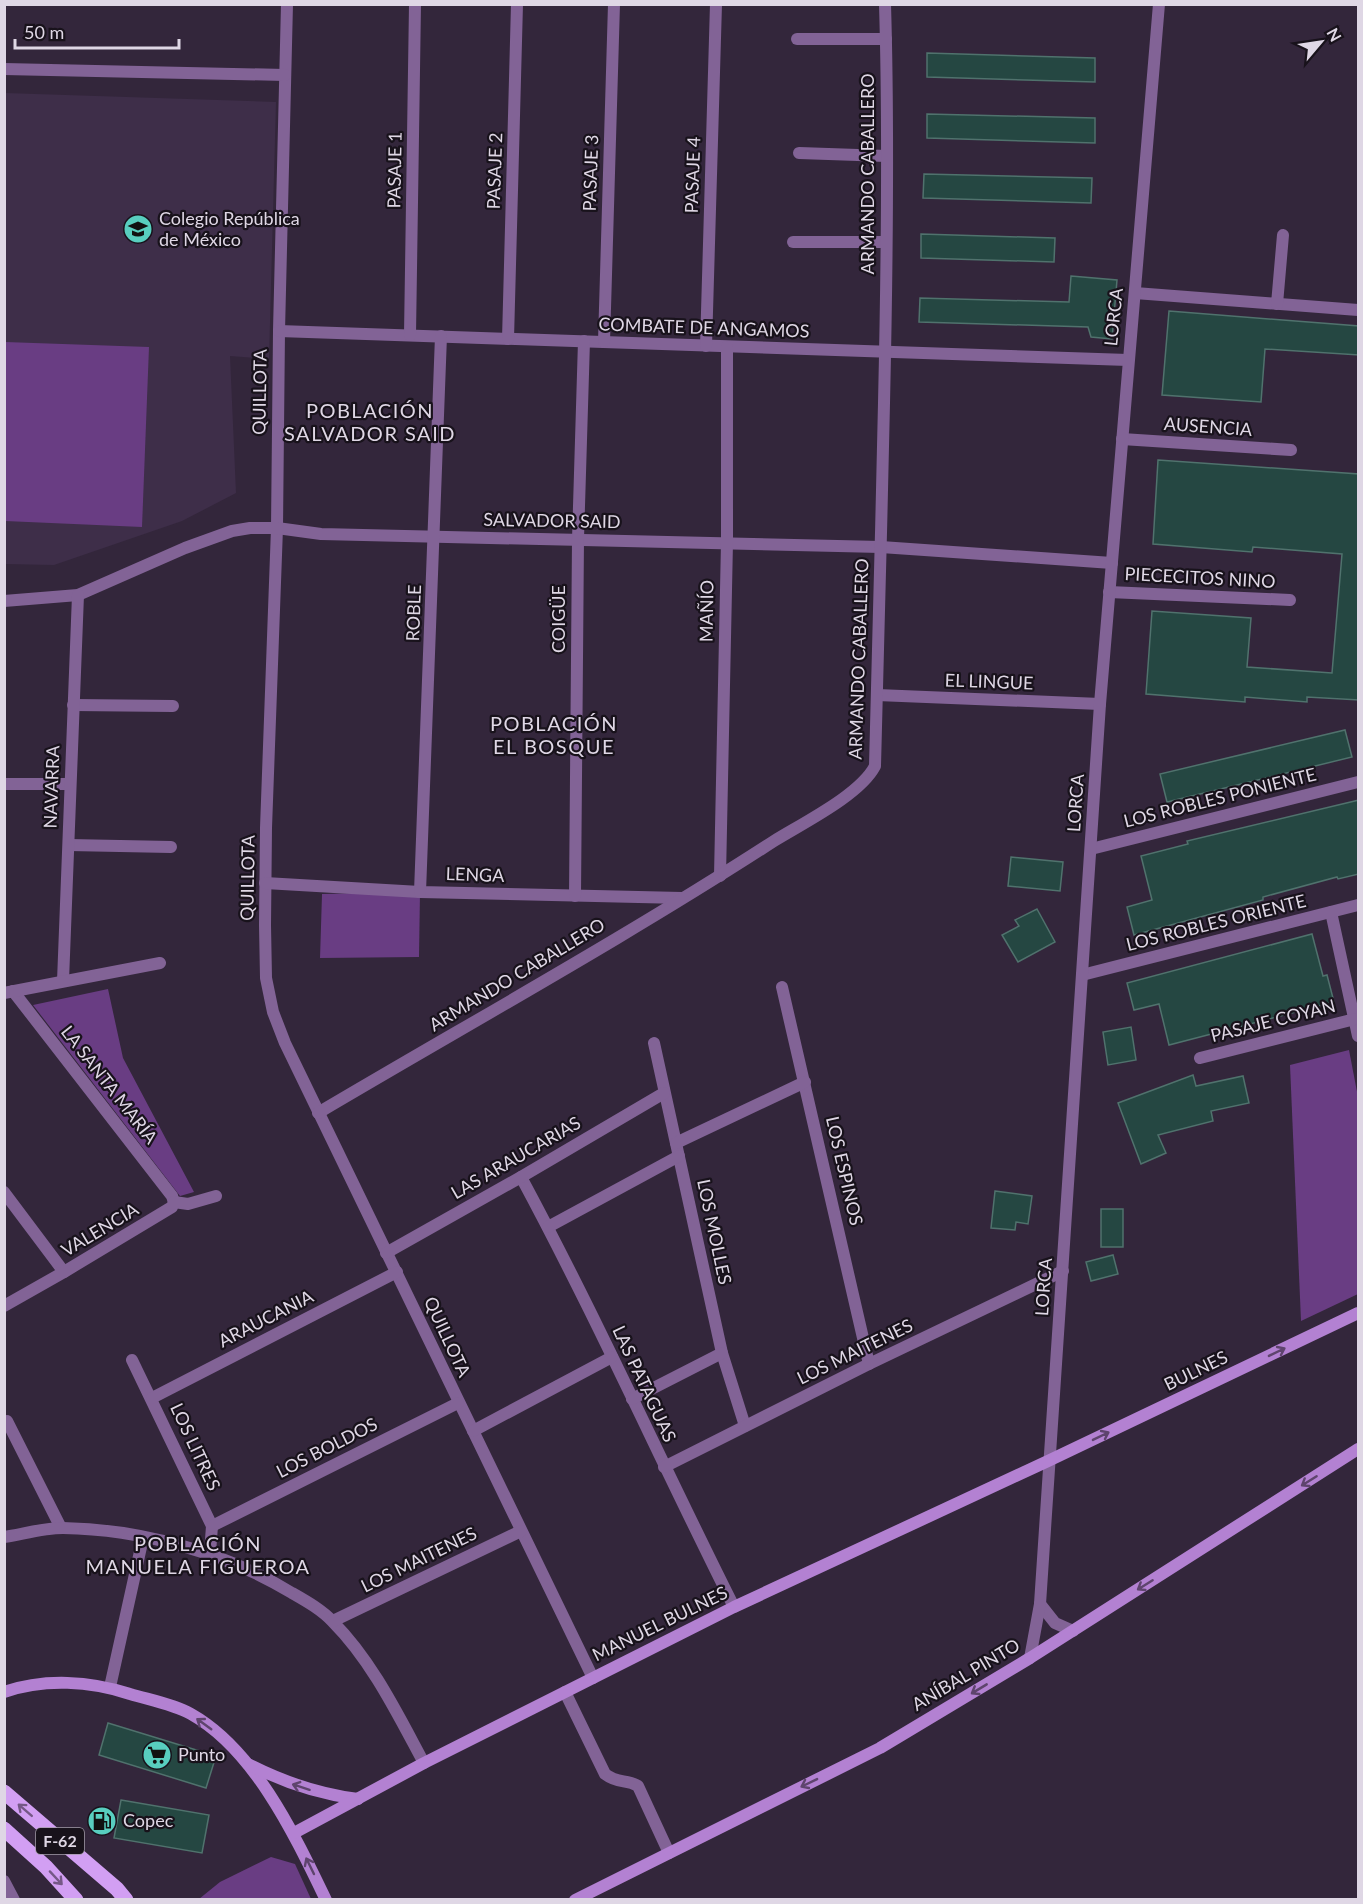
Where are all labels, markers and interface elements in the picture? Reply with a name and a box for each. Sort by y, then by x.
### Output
scale bar [15,12,178,50]
north arrow [1291,12,1351,72]
text: 50 m [24,21,64,43]
text: N [1323,24,1346,44]
street label: ARMANDO CABALLERO [856,73,878,275]
street label: PASAJE 1 [382,131,406,209]
street label: PASAJE 2 [482,132,506,210]
street label: PASAJE 3 [578,134,602,212]
street label: PASAJE 4 [680,136,704,214]
place label: Colegio República de México [159,207,300,250]
school or university icon: Colegio República de México [122,213,154,245]
street label: LORCA [1099,286,1127,347]
street label: COMBATE DE ANGAMOS [598,312,810,342]
street label: QUILLOTA [247,348,271,435]
district label: POBLACIÓN SALVADOR SAID [284,398,456,445]
street label: AUSENCIA [1163,412,1254,440]
street label: SALVADOR SAID [483,508,621,532]
street label: ARMANDO CABALLERO [843,558,873,760]
street label: PIECECITOS NINO [1124,562,1276,592]
street label: MAÑÍO [694,580,718,642]
street label: ROBLE [401,584,425,642]
street label: COIGÜE [547,585,569,653]
street label: EL LINGUE [944,668,1034,694]
district label: POBLACIÓN EL BOSQUE [490,711,618,758]
street label: NAVARRA [39,744,63,829]
street label: LOS ROBLES PONIENTE [1121,762,1318,832]
street label: LORCA [1062,772,1088,833]
street label: QUILLOTA [235,834,259,921]
street label: LENGA [445,862,506,886]
street label: LOS ROBLES ORIENTE [1124,889,1308,955]
street label: ARMANDO CABALLERO [425,913,608,1035]
street label: PASAJE COYAN [1208,994,1337,1046]
street label: LA SANTA MARÍA [57,1021,163,1148]
street label: LAS ARAUCARIAS [447,1111,584,1203]
street label: LOS ESPINOS [822,1114,868,1228]
street label: LOS MOLLES [693,1177,737,1287]
street label: VALENCIA [57,1197,143,1261]
street label: LORCA [1030,1256,1056,1317]
street label: ARAUCANIA [214,1284,317,1351]
street label: QUILLOTA [420,1293,476,1381]
street label: LOS MAITENES [793,1314,916,1389]
street label: LAS PATAGUAS [608,1322,681,1445]
street label: BULNES [1160,1345,1231,1395]
one-way arrow [1267,1345,1285,1357]
street label: LOS LITRES [166,1399,226,1494]
street label: LOS BOLDOS [272,1412,381,1482]
one-way arrow [1091,1429,1109,1441]
one-way arrow [1301,1475,1318,1487]
street label: LOS MAITENES [357,1522,480,1597]
district label: POBLACIÓN MANUELA FIGUEROA [85,1531,311,1578]
one-way arrow [1136,1579,1153,1592]
street label: MANUEL BULNES [588,1581,731,1665]
street label: ANÍBAL PINTO [908,1633,1023,1715]
one-way arrow [971,1683,988,1695]
one-way arrow [196,1718,212,1731]
supermarket icon: Punto [141,1739,173,1771]
place label: Punto [178,1743,225,1765]
one-way arrow [800,1778,818,1790]
one-way arrow [292,1780,311,1791]
one-way arrow [18,1803,33,1817]
fuel station icon: Copec [86,1805,118,1837]
place label: Copec [123,1809,174,1831]
road number: F-62 [36,1828,84,1854]
one-way arrow [304,1858,316,1876]
one-way arrow [49,1870,63,1885]

